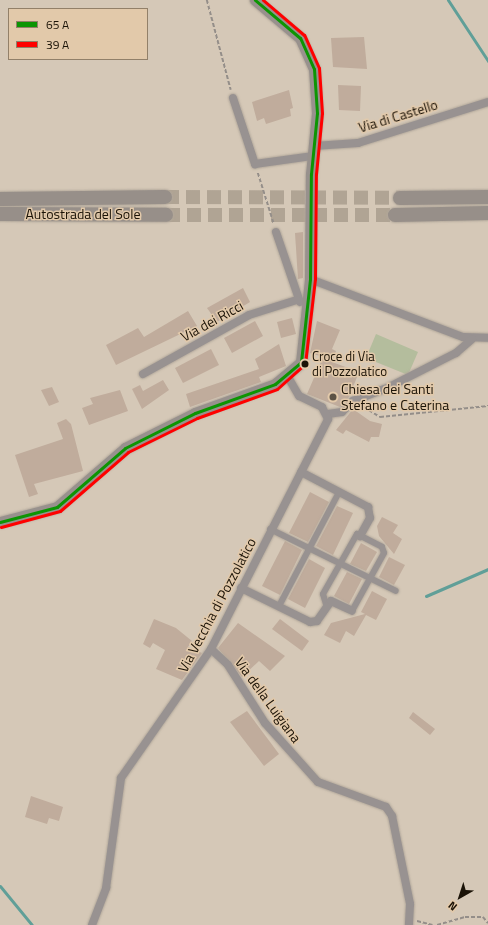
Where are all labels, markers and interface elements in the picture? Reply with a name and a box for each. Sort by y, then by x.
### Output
legend [8,8,148,60]
text: 65 A [46,15,69,34]
text: 39 A [46,35,69,54]
street label: Via di Castello [356,96,440,136]
street label: Autostrada del Sole [26,206,140,222]
street label: Via dei Ricci [178,297,246,345]
place label: Croce di Via di Pozzolatico [312,349,387,380]
marker: Croce di Via di Pozzolatico [300,359,310,369]
place label: Chiesa dei Santi Stefano e Caterina [341,381,449,414]
marker: Chiesa dei Santi Stefano e Caterina [328,392,338,402]
street label: Via Vecchia di Pozzolatico [174,535,260,675]
street label: Via della Luigiana [231,654,305,746]
north arrow [440,877,480,917]
text: N [444,898,460,915]

